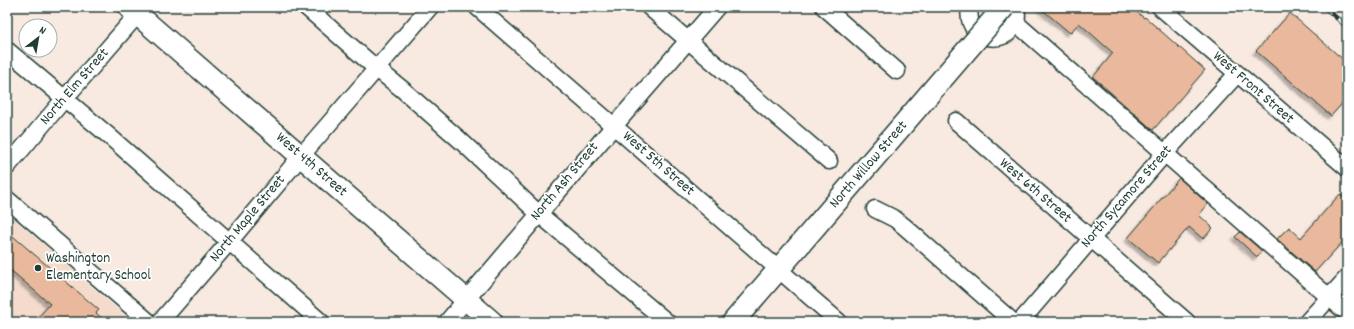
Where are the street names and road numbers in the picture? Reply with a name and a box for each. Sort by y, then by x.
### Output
street label: North Elm Street [35,43,115,130]
street label: West Front Street [1207,46,1299,130]
street label: North Willow Street [825,116,914,214]
street label: West 5th Street [617,126,699,202]
street label: West 4th Street [270,127,352,203]
street label: North Ash Street [525,138,605,226]
street label: North Sycamore Street [1076,140,1178,253]
street label: West 6th Street [994,153,1077,229]
street label: North Maple Street [205,170,292,268]

